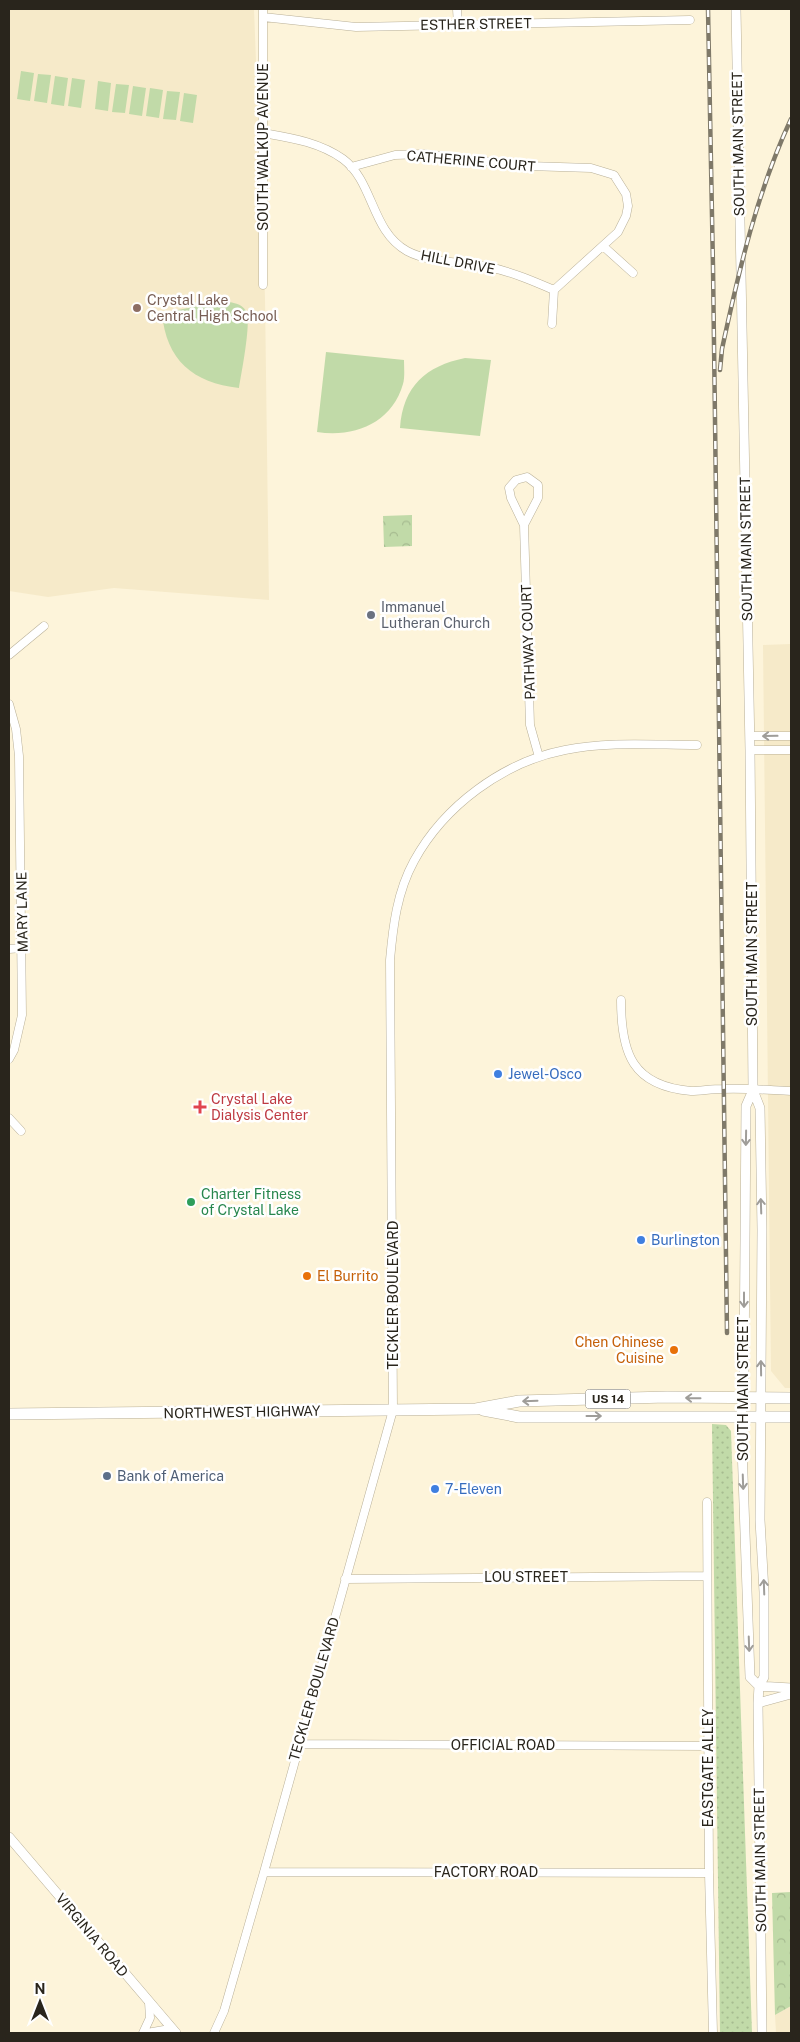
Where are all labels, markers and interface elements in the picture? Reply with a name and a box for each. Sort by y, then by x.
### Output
street label: ESTHER STREET [420,15,532,33]
street label: SOUTH WALKUP AVENUE [255,63,271,231]
street label: SOUTH MAIN STREET [729,72,747,216]
street label: CATHERINE COURT [406,147,536,175]
street label: HILL DRIVE [419,247,497,277]
place label: Crystal Lake Central High School [147,292,278,324]
marker: Crystal Lake Central High School [131,302,143,314]
street label: SOUTH MAIN STREET [737,477,755,621]
street label: PATHWAY COURT [518,584,538,700]
place label: Immanuel Lutheran Church [381,599,490,631]
marker: Immanuel Lutheran Church [365,609,377,621]
one-way arrow [763,731,779,741]
street label: MARY LANE [13,871,31,953]
street label: SOUTH MAIN STREET [744,882,760,1026]
place label: Jewel-Osco [508,1066,582,1082]
marker: Jewel-Osco [492,1068,504,1080]
place label: Crystal Lake Dialysis Center [211,1091,308,1123]
marker: Crystal Lake Dialysis Center [193,1100,207,1114]
one-way arrow [741,1129,751,1145]
place label: Charter Fitness of Crystal Lake [201,1186,301,1218]
marker: Charter Fitness of Crystal Lake [185,1196,197,1208]
one-way arrow [756,1198,766,1214]
street label: TECKLER BOULEVARD [385,1221,401,1369]
place label: Burlington [651,1232,720,1248]
marker: Burlington [635,1234,647,1246]
place label: El Burrito [317,1268,378,1284]
marker: El Burrito [301,1270,313,1282]
one-way arrow [739,1292,749,1308]
street label: SOUTH MAIN STREET [735,1317,751,1461]
place label: Chen Chinese Cuisine [575,1334,664,1366]
marker: Chen Chinese Cuisine [668,1344,680,1356]
one-way arrow [756,1360,766,1376]
road number: US 14 [586,1390,630,1408]
one-way arrow [685,1393,702,1403]
one-way arrow [523,1396,539,1405]
street label: NORTHWEST HIGHWAY [163,1403,321,1421]
one-way arrow [586,1412,602,1421]
place label: Bank of America [117,1468,224,1484]
marker: Bank of America [101,1470,113,1482]
one-way arrow [739,1474,748,1490]
place label: 7-Eleven [445,1481,502,1497]
marker: 7-Eleven [429,1483,441,1495]
street label: LOU STREET [484,1569,568,1585]
one-way arrow [759,1579,768,1595]
street label: TECKLER BOULEVARD [286,1615,342,1763]
one-way arrow [745,1636,754,1652]
street label: EASTGATE ALLEY [700,1708,716,1827]
street label: OFFICIAL ROAD [451,1737,555,1753]
street label: SOUTH MAIN STREET [751,1788,769,1932]
street label: FACTORY ROAD [434,1864,538,1880]
street label: VIRGINIA ROAD [53,1890,131,1980]
north arrow [15,1977,65,2027]
text: N [35,1981,45,1997]

